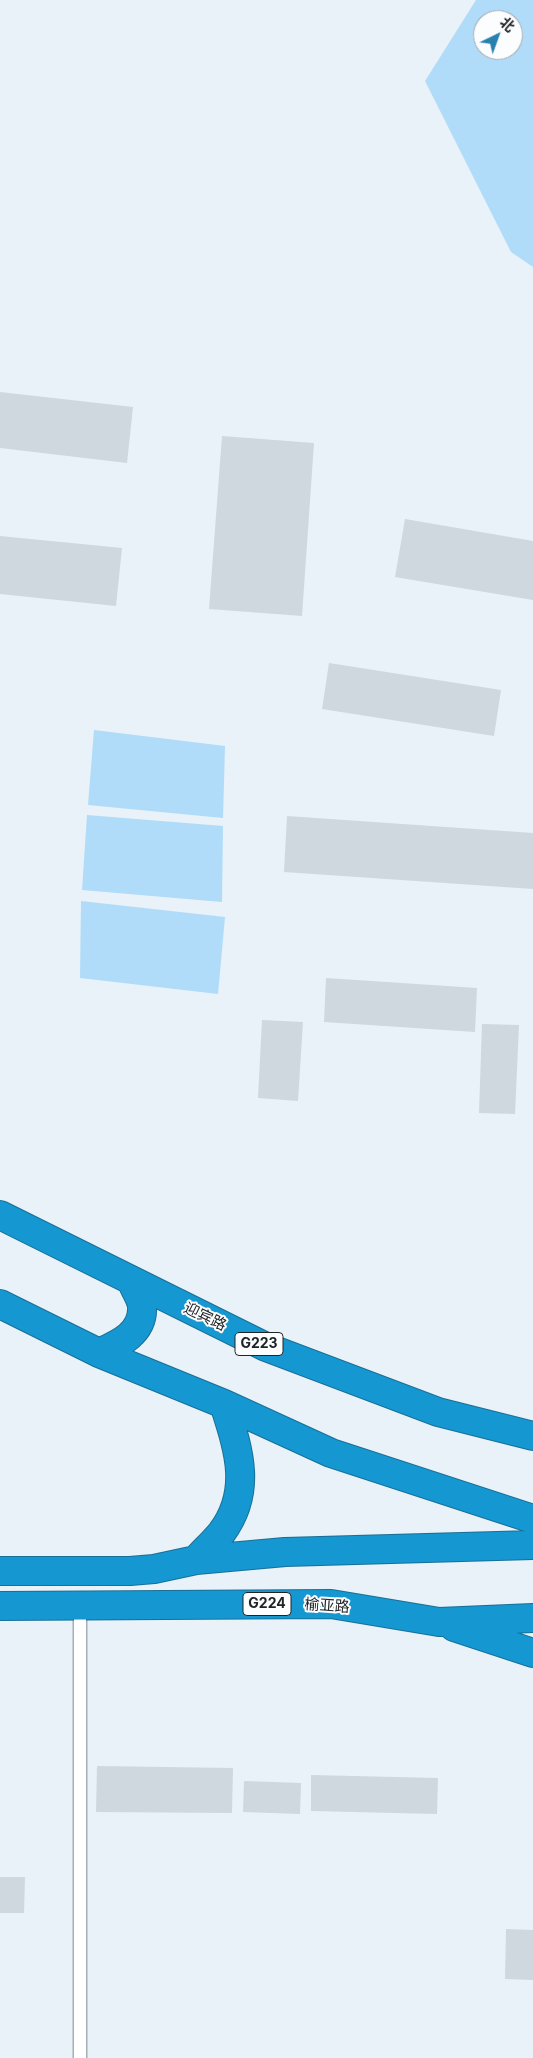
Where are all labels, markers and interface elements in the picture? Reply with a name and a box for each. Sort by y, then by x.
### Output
north arrow [473,10,523,60]
text: 北 [497,13,519,35]
street label: 迎宾路 [181,1299,229,1335]
road number: G223 [235,1332,283,1356]
road number: G224 [243,1592,291,1616]
street label: 榆亚路 [304,1595,350,1617]

